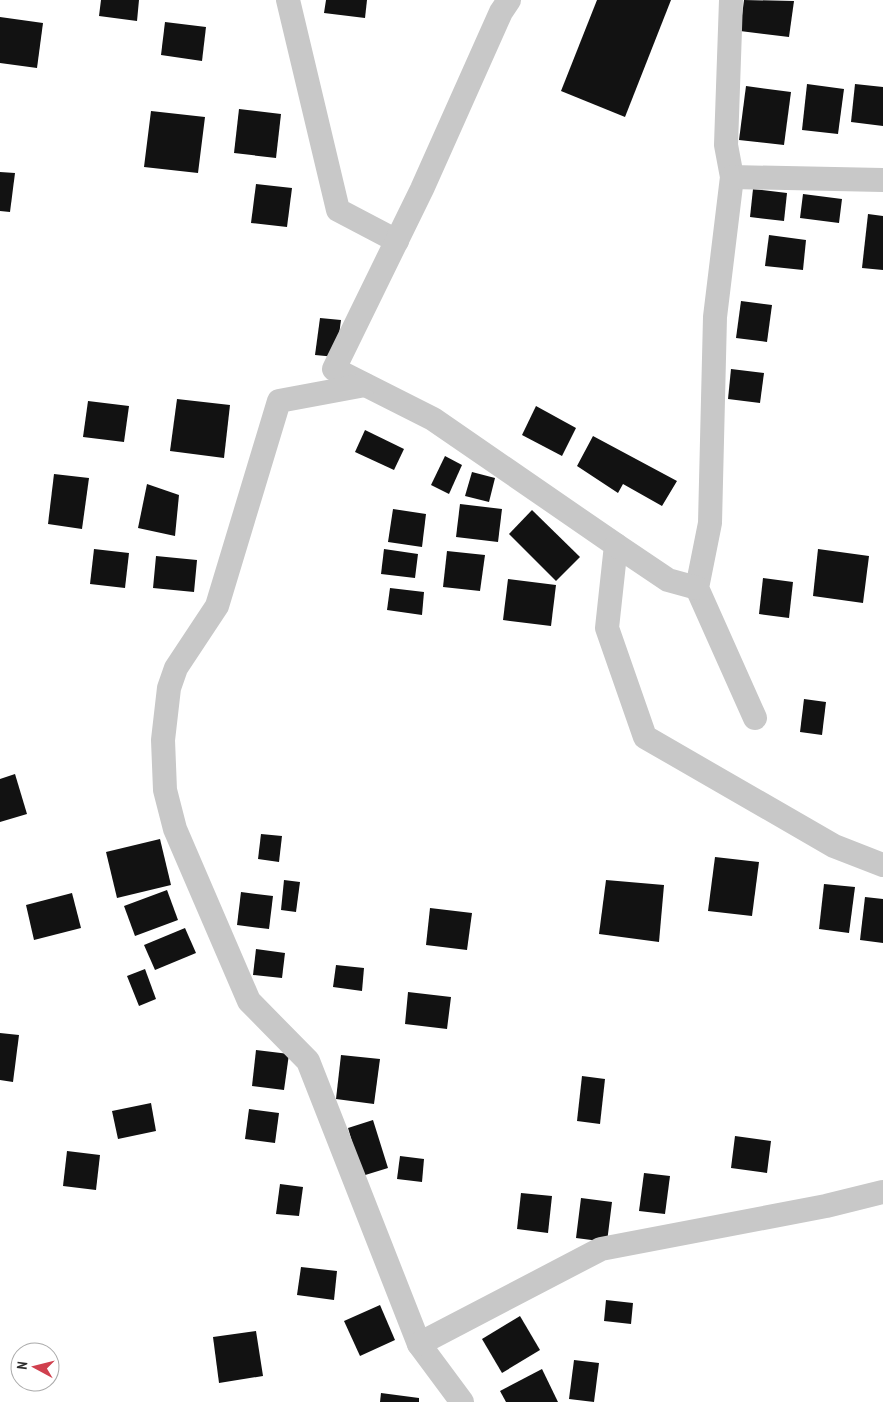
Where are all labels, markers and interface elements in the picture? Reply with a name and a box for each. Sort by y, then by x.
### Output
north arrow [10,1342,60,1392]
text: N [13,1361,31,1370]

